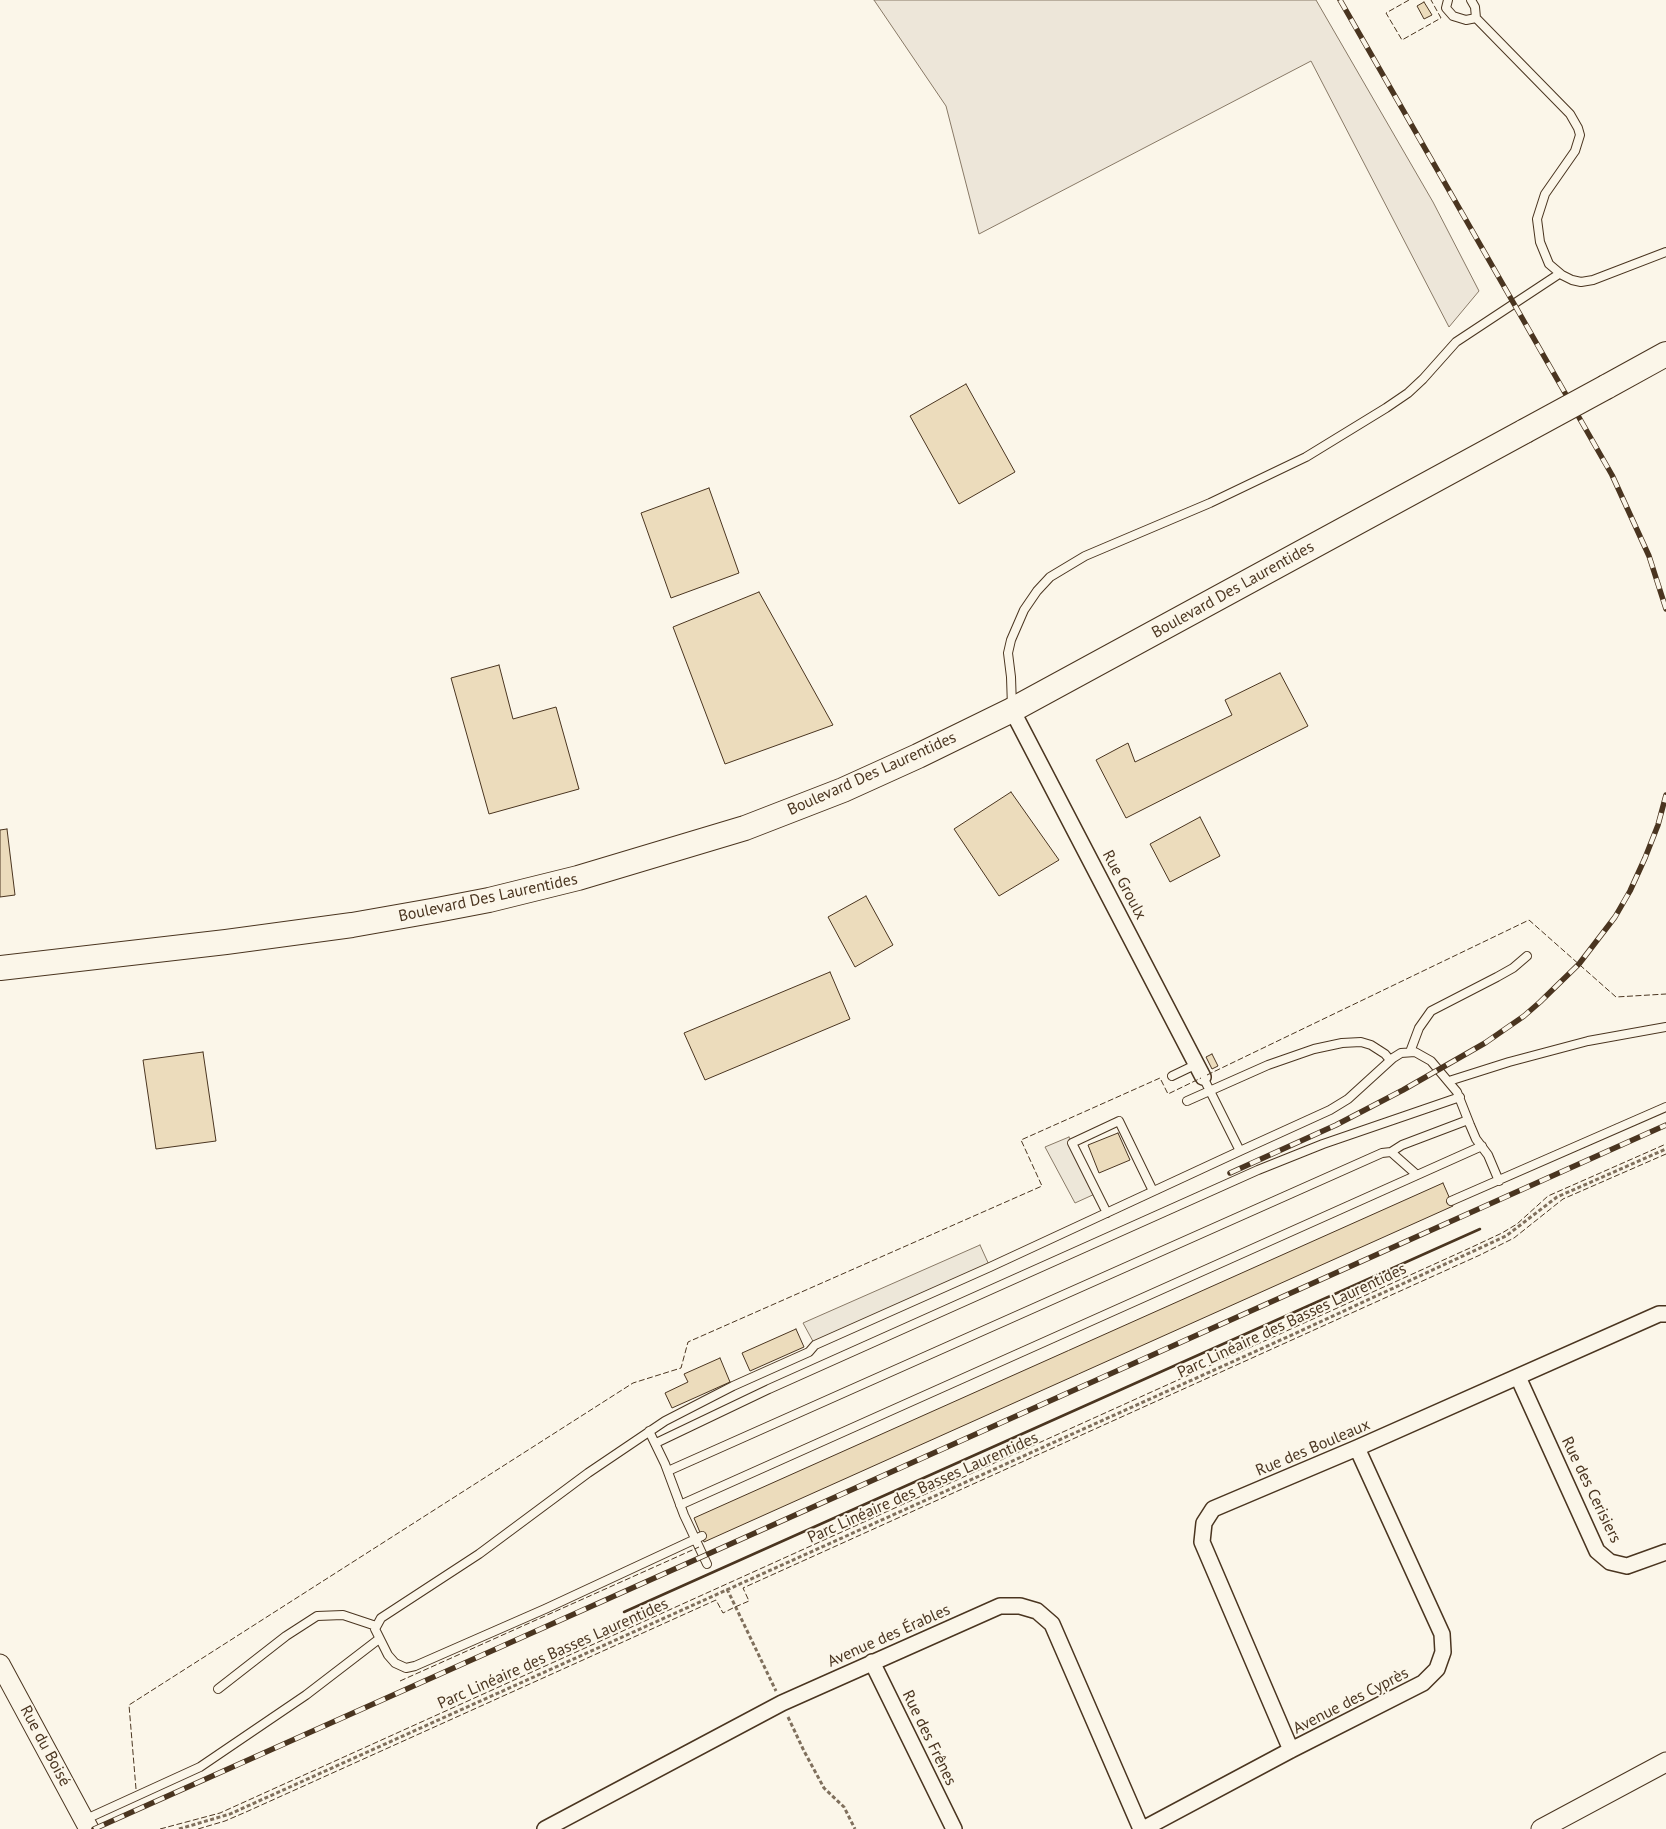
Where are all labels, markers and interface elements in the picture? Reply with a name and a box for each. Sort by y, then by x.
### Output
street label: Boulevard Des Laurentides [1149,537,1317,643]
street label: Boulevard Des Laurentides [785,728,959,820]
street label: Rue Groulx [1098,847,1150,923]
street label: Boulevard Des Laurentides [397,870,579,926]
street label: Parc Linéaire des Basses Laurentides [1174,1259,1410,1383]
street label: Rue des Bouleaux [1253,1415,1373,1481]
street label: Parc Linéaire des Basses Laurentides [805,1428,1041,1548]
street label: Rue des Cerisiers [1557,1434,1625,1546]
street label: Parc Linéaire des Basses Laurentides [435,1594,671,1714]
street label: Avenue des Érables [825,1600,953,1672]
street label: Avenue des Cyprès [1290,1664,1412,1738]
street label: Rue des Frênes [898,1687,960,1789]
street label: Rue du Boisé [16,1702,74,1790]

